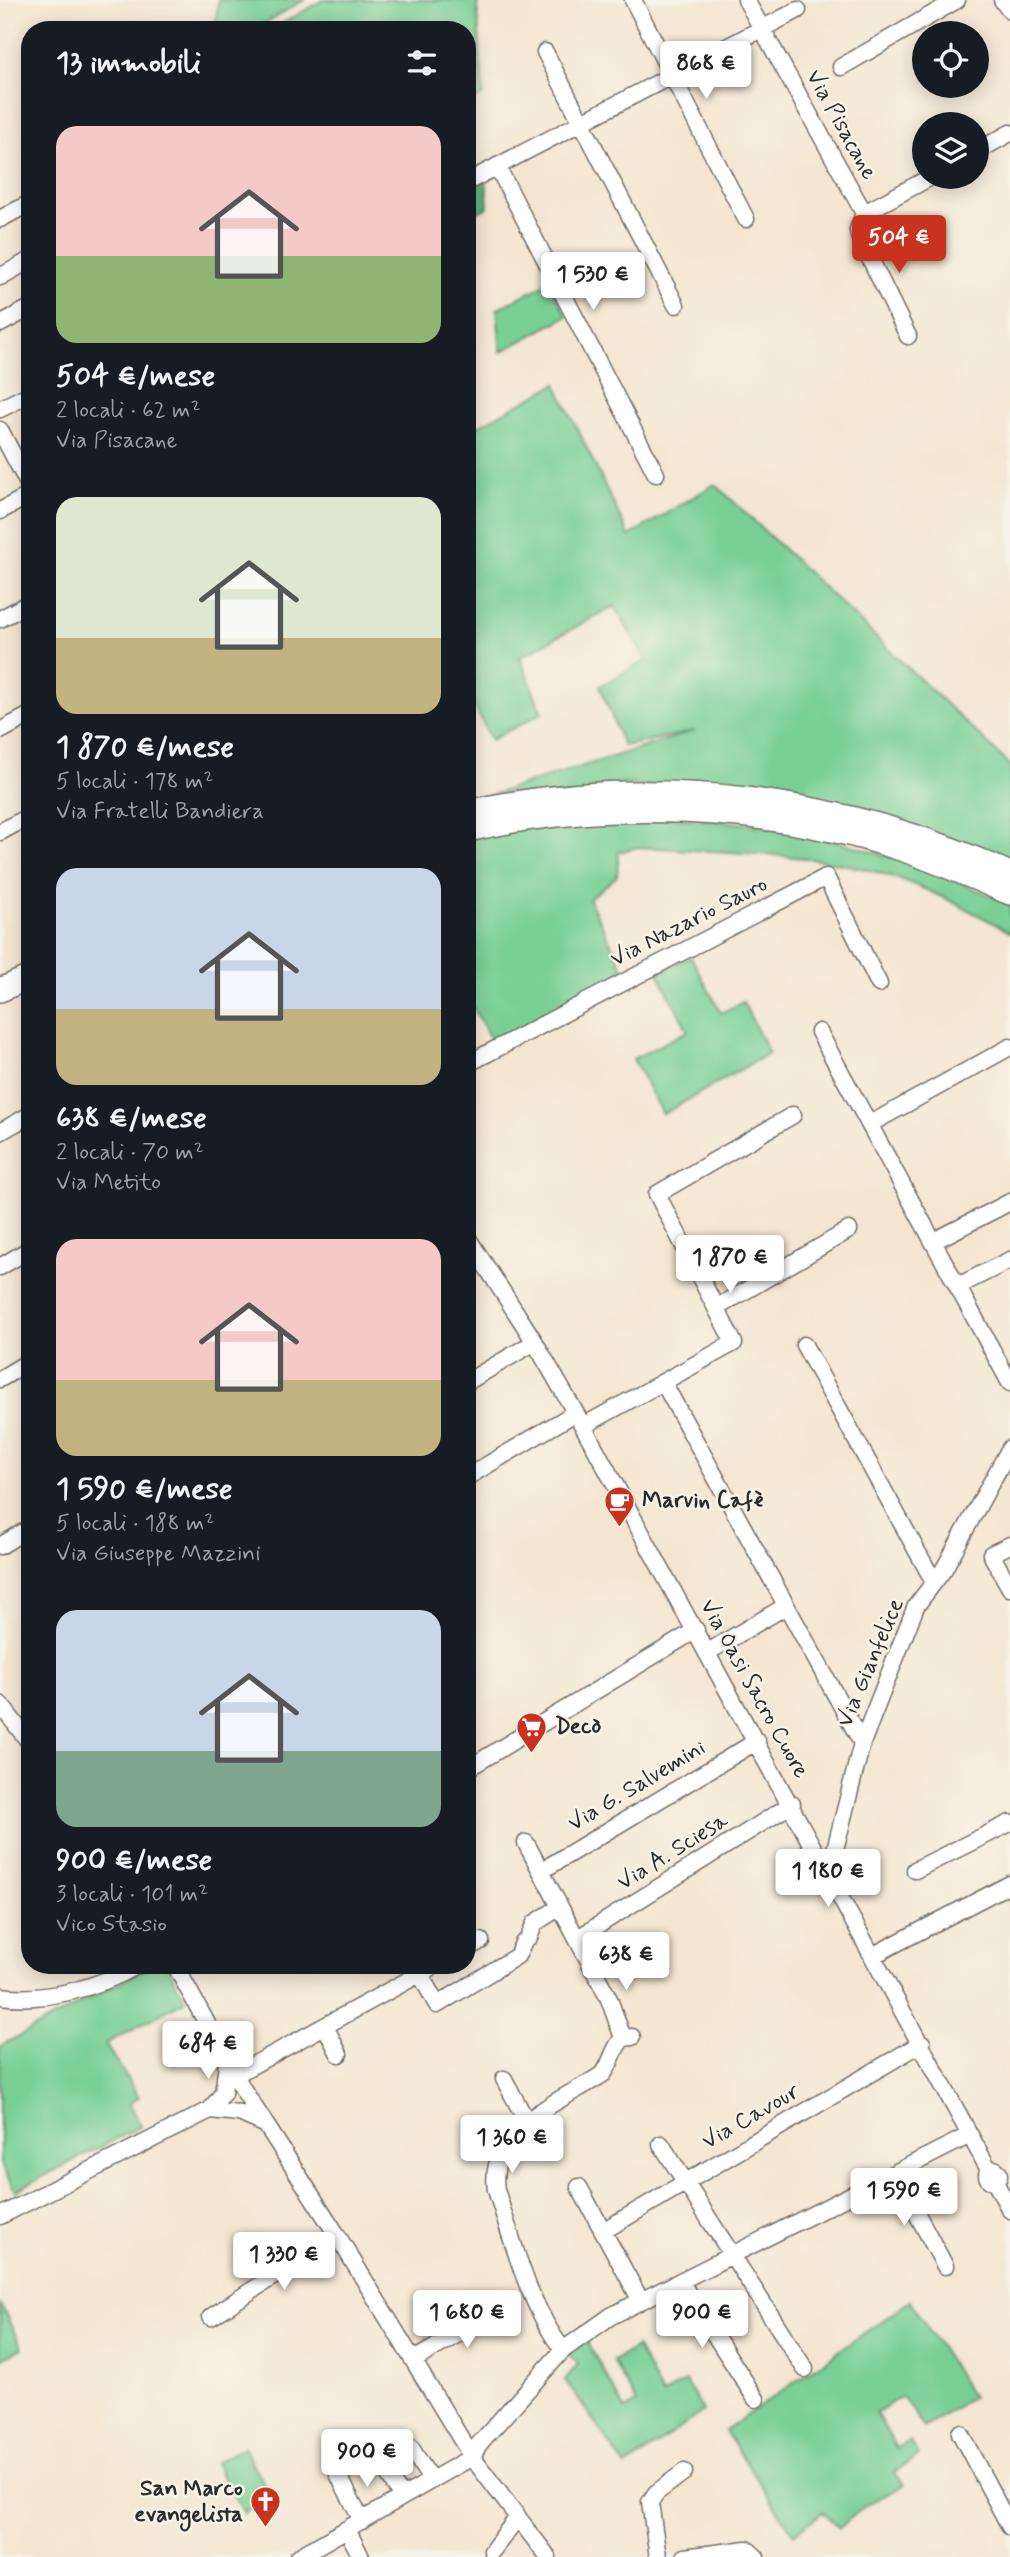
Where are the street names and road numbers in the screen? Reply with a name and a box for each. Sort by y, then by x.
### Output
street label: Via Pisacane [798,65,884,185]
street label: Via Nazario Sauro [605,870,773,974]
street label: Via Oasi Sacro Cuore [692,1594,816,1784]
street label: Via Gianfelice [830,1594,912,1732]
street label: Via G. Salvemini [563,1733,711,1839]
street label: Via A. Sciesa [612,1806,734,1898]
street label: Via Cavour [697,2077,806,2157]

